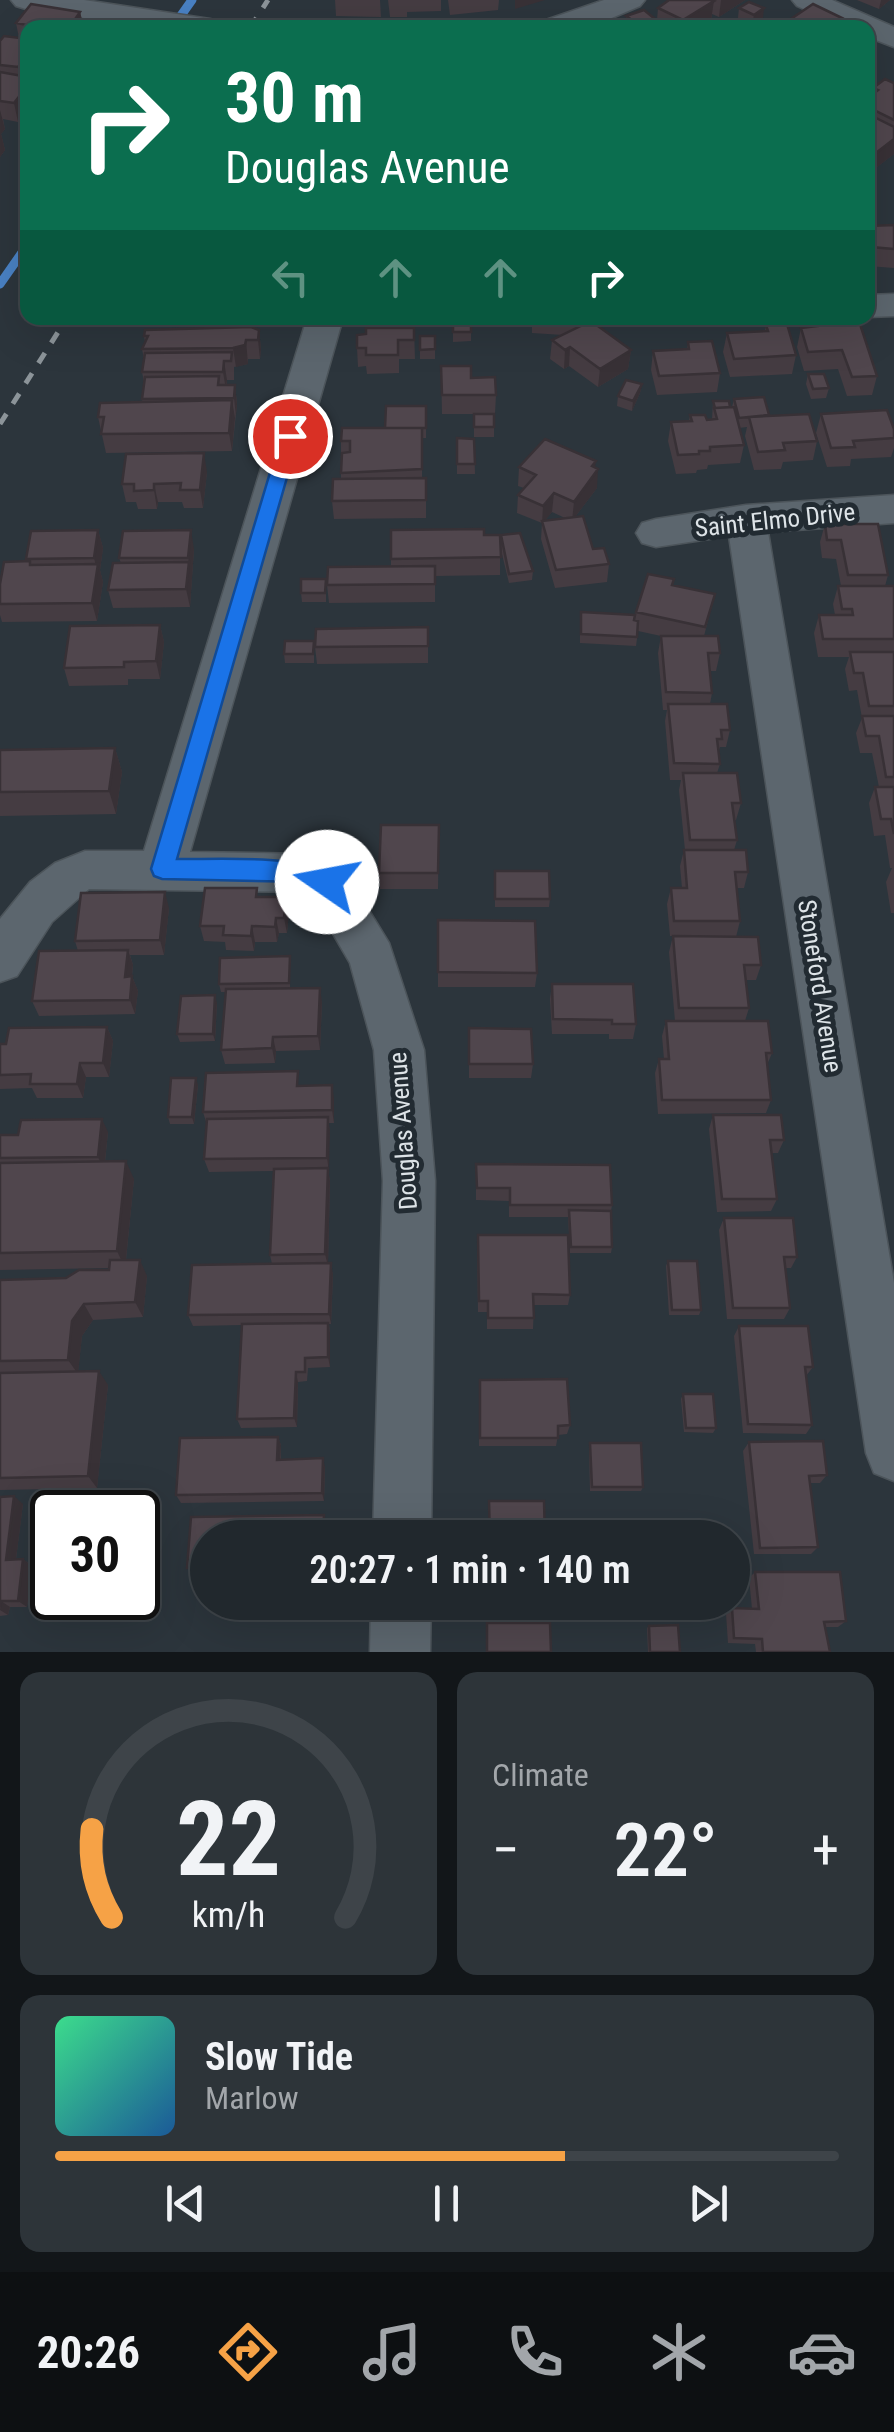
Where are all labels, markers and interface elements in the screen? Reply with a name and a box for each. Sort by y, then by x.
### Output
text: 30 m [225,57,364,139]
icon: right [60,60,190,190]
text: Douglas Avenue [225,141,510,194]
icon: left [263,250,318,305]
icon: ahead [368,250,423,305]
icon: ahead [473,250,528,305]
icon: right [578,250,633,305]
pin [248,394,333,479]
icon: arrive [263,409,318,464]
street label: Saint Elmo Drive [693,497,857,543]
position arrow [275,830,379,934]
street label: Stoneford Avenue [792,898,848,1074]
street label: Douglas Avenue [383,1051,423,1211]
speed limit sign: 30 [30,1490,160,1620]
text: 20:27 · 1 min · 140 m [310,1548,630,1592]
text: Climate [492,1756,589,1794]
text: 22 [176,1779,281,1900]
text: 22° [613,1806,718,1894]
text: − [492,1818,520,1882]
text: + [812,1818,839,1882]
text: km/h [192,1894,265,1936]
text: Slow Tide [205,2035,353,2079]
text: Marlow [205,2079,298,2117]
icon: previous [158,2176,213,2231]
icon: pause [419,2176,474,2231]
icon: next [681,2176,736,2231]
icon: directions [213,2317,283,2387]
icon: music [357,2317,427,2387]
icon: phone [500,2317,570,2387]
icon: climate [644,2317,714,2387]
icon: car [787,2317,857,2387]
text: 20:26 [37,2326,140,2379]

